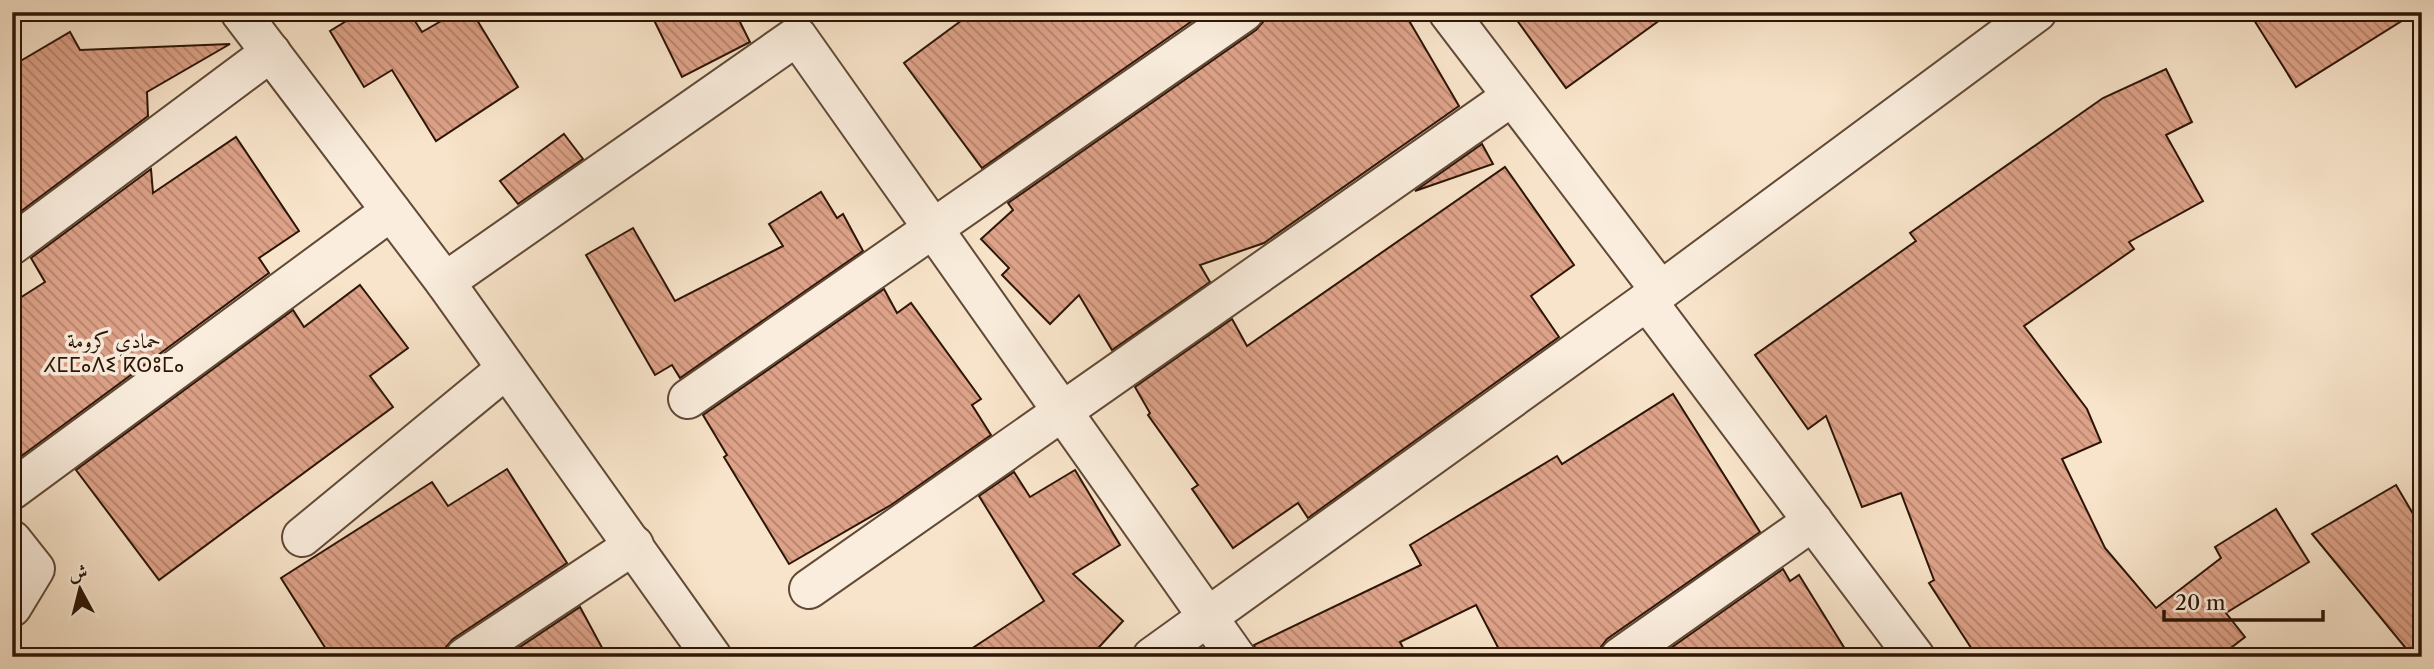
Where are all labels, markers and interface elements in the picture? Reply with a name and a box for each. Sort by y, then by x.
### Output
district label: حمادي كرومة ⵃⵎⵎⴰⴷⵉ ⴽⵔⵓⵎⴰ [44,328,184,377]
north arrow [46,554,116,624]
text: ش [67,560,89,585]
scale bar [2164,578,2324,622]
text: 20 m [2175,590,2226,615]

